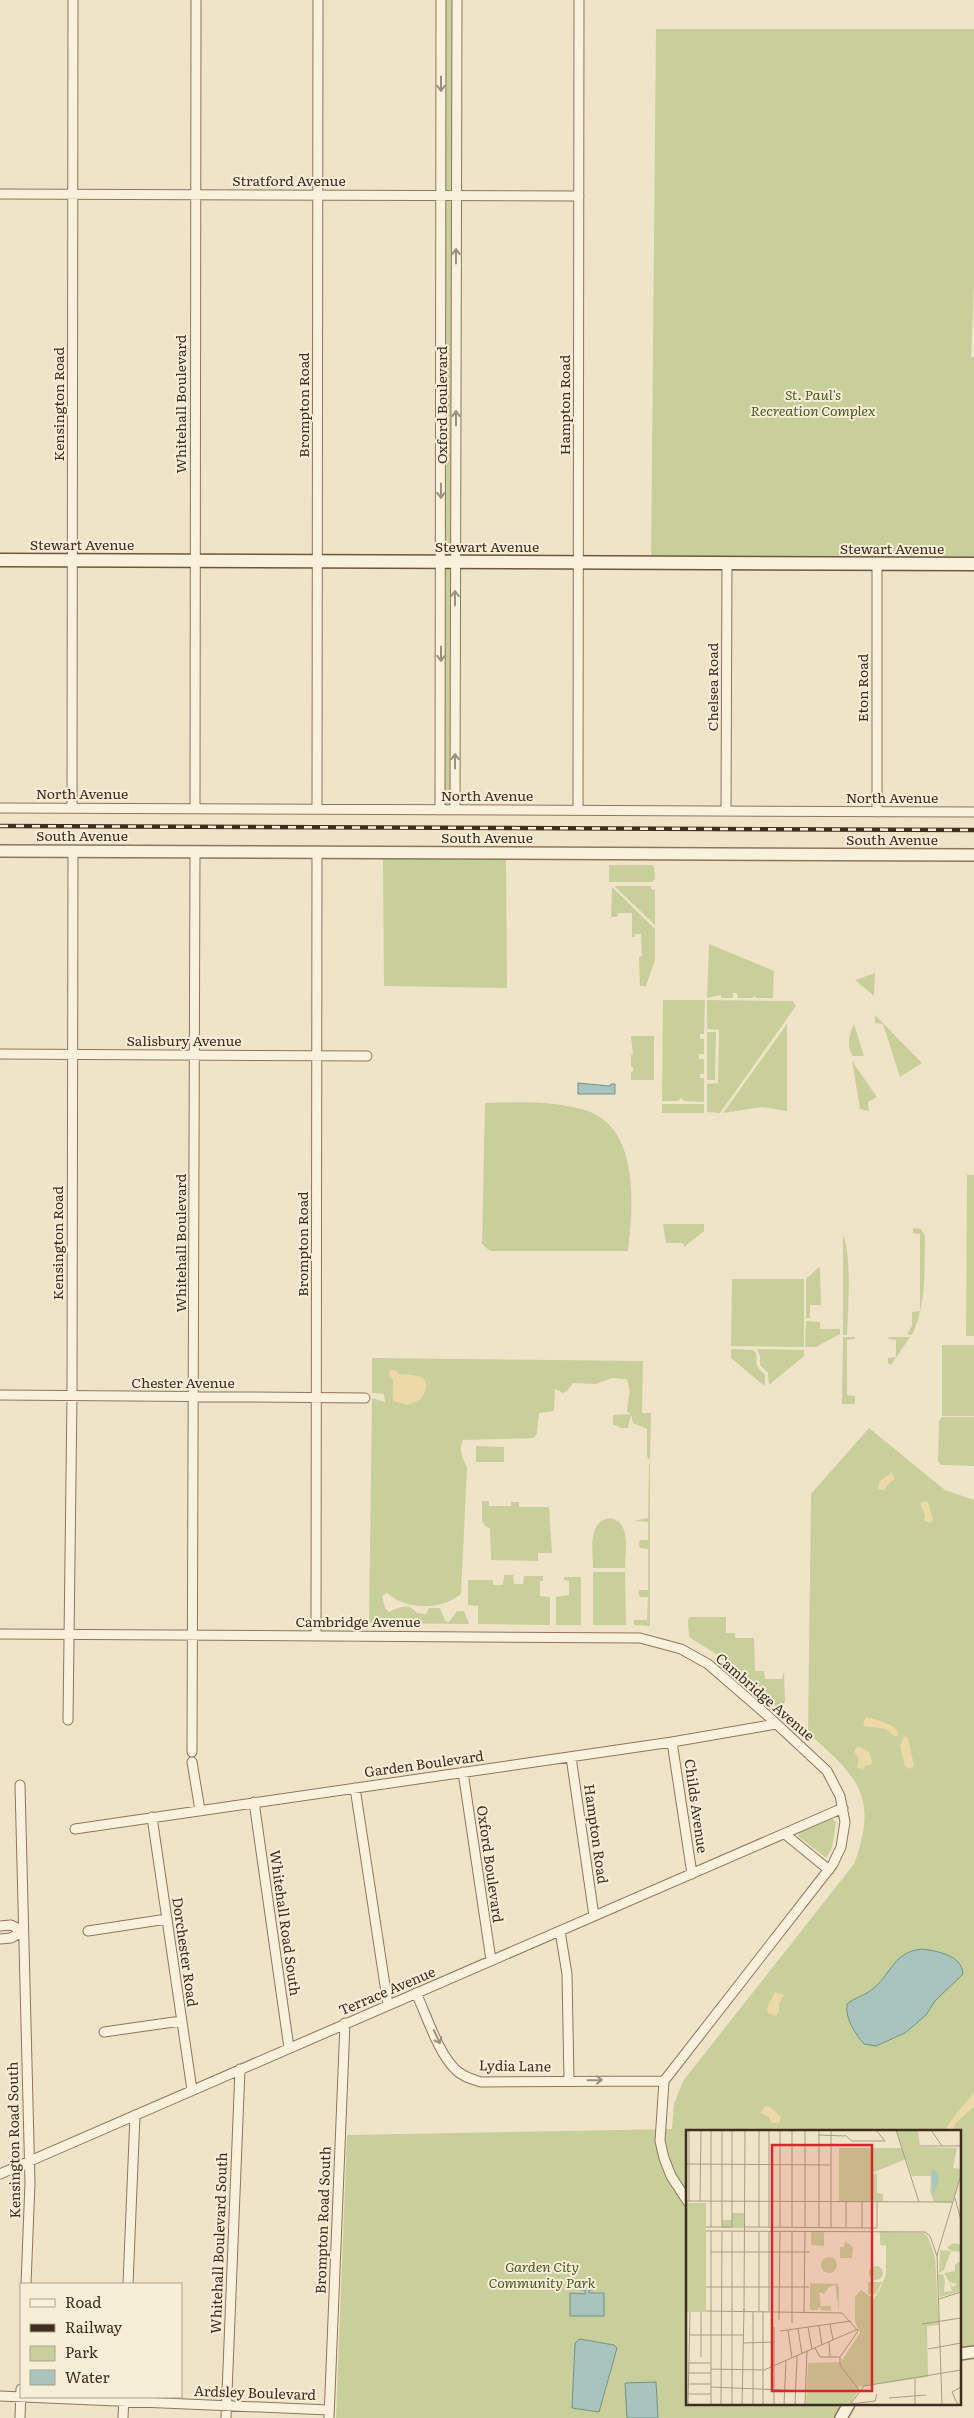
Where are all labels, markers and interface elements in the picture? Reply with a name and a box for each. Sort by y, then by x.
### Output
one-way arrow [436,75,446,91]
street label: Stratford Avenue [232,170,346,190]
one-way arrow [451,248,461,264]
street label: Whitehall Boulevard [170,334,190,473]
street label: Oxford Boulevard [431,345,451,464]
street label: Kensington Road [48,346,68,461]
street label: Brompton Road [293,352,313,458]
street label: Hampton Road [554,354,574,455]
park label: St. Paul's Recreation Complex [751,384,876,420]
one-way arrow [451,411,461,427]
one-way arrow [436,482,446,499]
street label: Stewart Avenue [30,534,134,554]
street label: Stewart Avenue [435,536,539,556]
street label: Stewart Avenue [840,538,944,558]
one-way arrow [450,591,460,607]
street label: Chelsea Road [702,642,722,731]
one-way arrow [436,645,446,661]
street label: Eton Road [852,653,872,722]
one-way arrow [450,753,460,770]
street label: North Avenue [36,783,128,803]
street label: North Avenue [441,785,533,805]
street label: North Avenue [846,787,938,807]
street label: South Avenue [36,825,128,845]
street label: South Avenue [441,827,533,847]
street label: South Avenue [846,829,938,849]
street label: Salisbury Avenue [126,1030,242,1050]
street label: Whitehall Boulevard [170,1173,190,1312]
street label: Kensington Road [47,1185,67,1300]
street label: Brompton Road [292,1191,312,1297]
street label: Chester Avenue [131,1372,235,1392]
street label: Cambridge Avenue [295,1611,421,1631]
street label: Cambridge Avenue [712,1648,819,1745]
street label: Garden Boulevard [363,1745,485,1781]
street label: Childs Avenue [680,1757,714,1854]
street label: Hampton Road [580,1783,614,1886]
street label: Oxford Boulevard [473,1804,509,1924]
street label: Whitehall Road South [266,1849,306,1997]
street label: Dorchester Road [168,1896,204,2008]
street label: Terrace Avenue [335,1961,438,2019]
one-way arrow [432,2029,442,2044]
street label: Lydia Lane [479,2054,551,2076]
street label: Kensington Road South [2,2061,24,2219]
one-way arrow [586,2075,602,2085]
inset map [686,2130,962,2406]
street label: Brompton Road South [309,2146,335,2294]
street label: Whitehall Boulevard South [205,2152,231,2334]
park label: Garden City Community Park [489,2256,596,2292]
legend [20,2283,182,2398]
text: Road [65,2290,101,2313]
text: Railway [65,2315,123,2338]
text: Park [65,2340,99,2363]
text: Water [65,2365,110,2388]
street label: Ardsley Boulevard [194,2380,317,2404]

